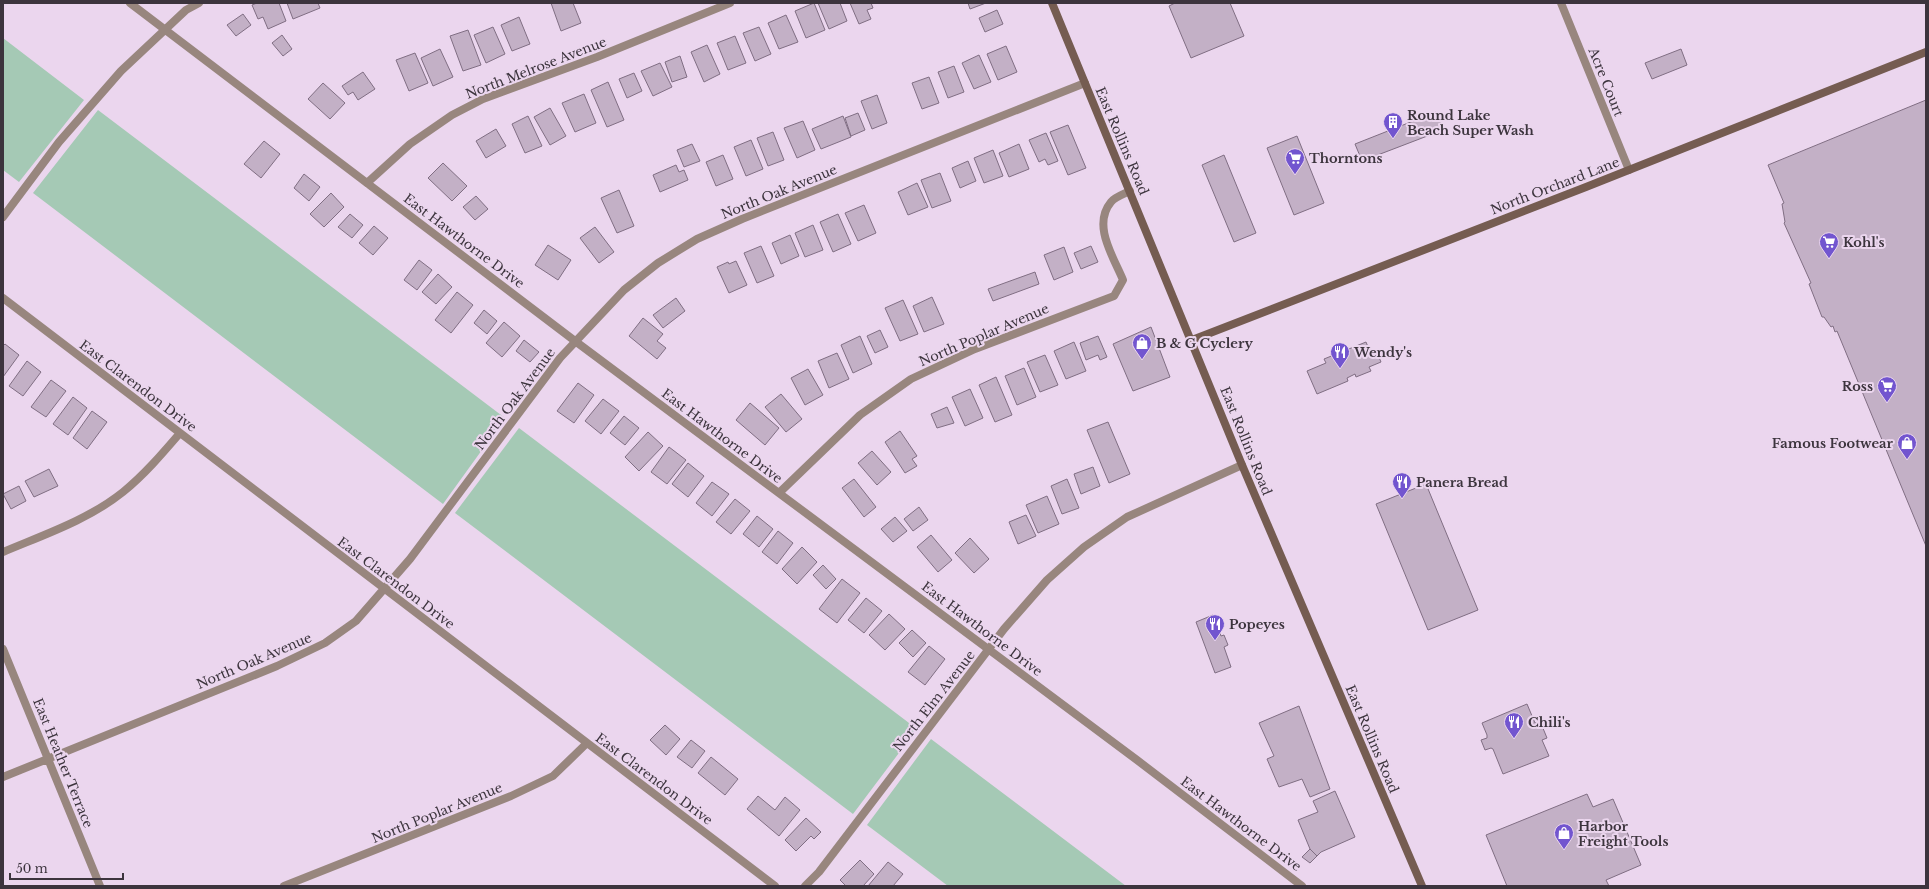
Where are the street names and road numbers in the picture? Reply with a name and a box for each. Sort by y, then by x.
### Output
street label: North Melrose Avenue [463,33,609,103]
street label: Acre Court [1584,44,1628,119]
street label: East Rollins Road [1092,84,1153,198]
street label: North Orchard Lane [1488,154,1622,218]
street label: North Oak Avenue [719,161,839,223]
street label: East Hawthorne Drive [400,190,528,292]
street label: North Poplar Avenue [916,300,1052,370]
street label: East Clarendon Drive [76,336,200,436]
street label: North Oak Avenue [471,345,559,453]
street label: East Rollins Road [1216,384,1276,498]
street label: East Hawthorne Drive [658,385,786,487]
street label: East Clarendon Drive [334,533,458,633]
street label: East Hawthorne Drive [918,578,1046,680]
street label: North Oak Avenue [194,629,314,693]
street label: North Elm Avenue [889,647,979,755]
street label: East Rollins Road [1342,682,1403,796]
street label: East Heather Terrace [29,696,97,830]
street label: East Clarendon Drive [592,729,716,829]
street label: East Hawthorne Drive [1177,773,1305,875]
street label: North Poplar Avenue [369,779,505,847]

